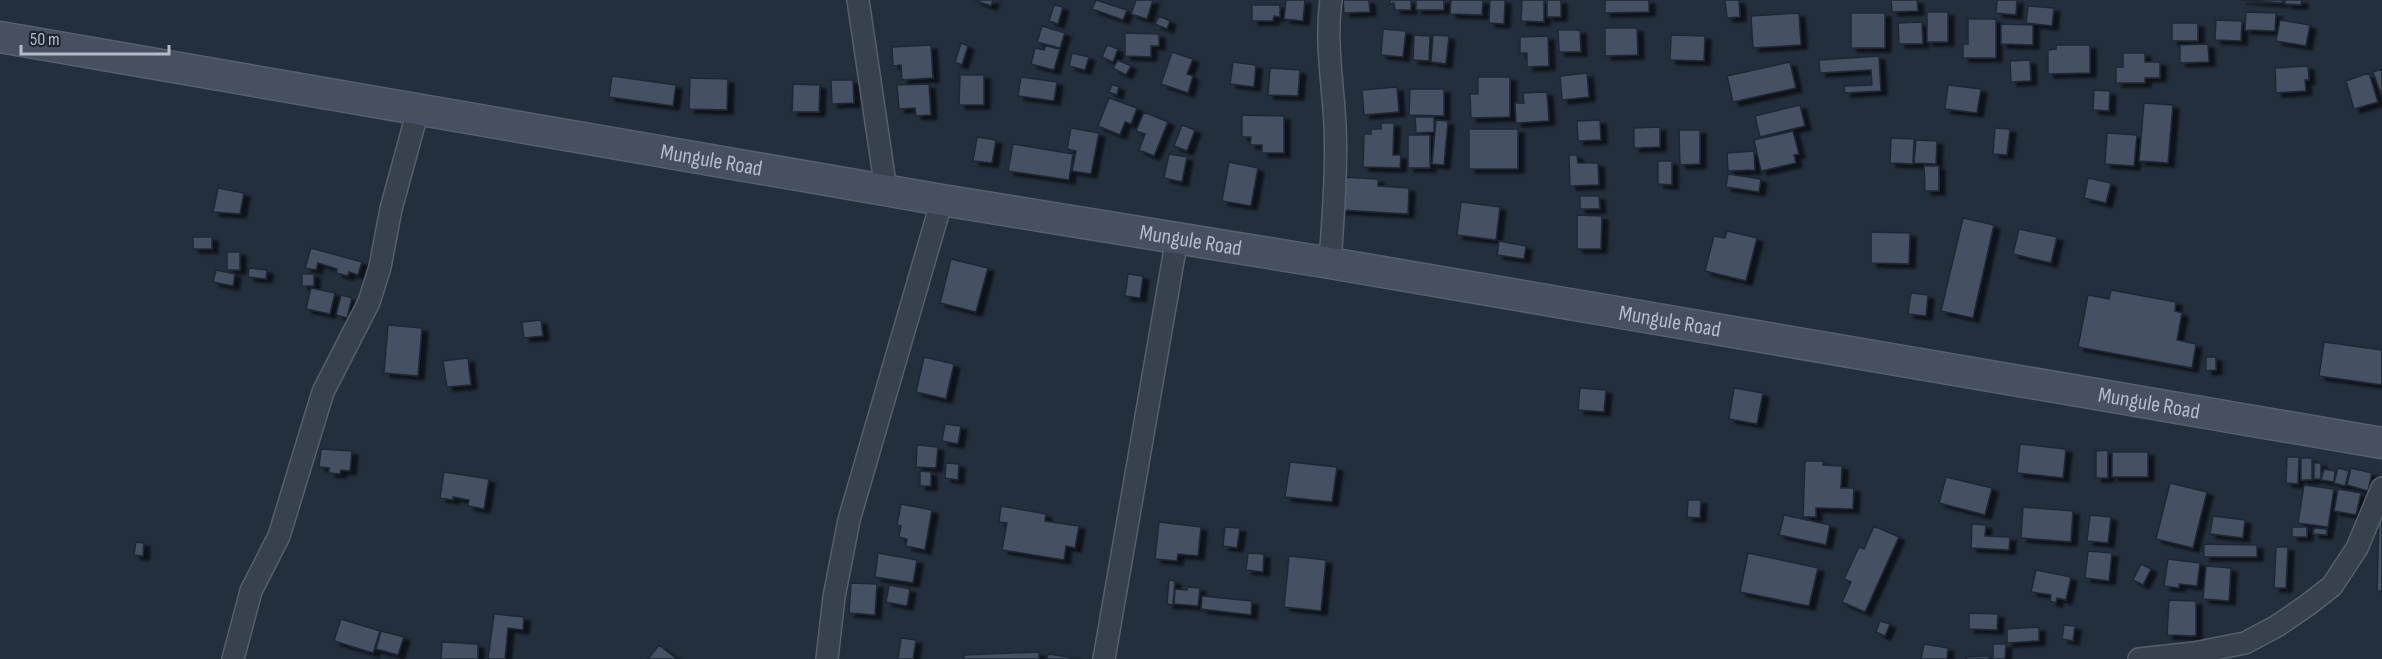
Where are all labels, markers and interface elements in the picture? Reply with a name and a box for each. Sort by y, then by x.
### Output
scale bar [21,18,170,56]
text: 50 m [30,29,60,50]
street label: Mungule Road [658,138,764,182]
street label: Mungule Road [1138,219,1244,262]
street label: Mungule Road [1617,299,1723,343]
street label: Mungule Road [2096,381,2202,425]

